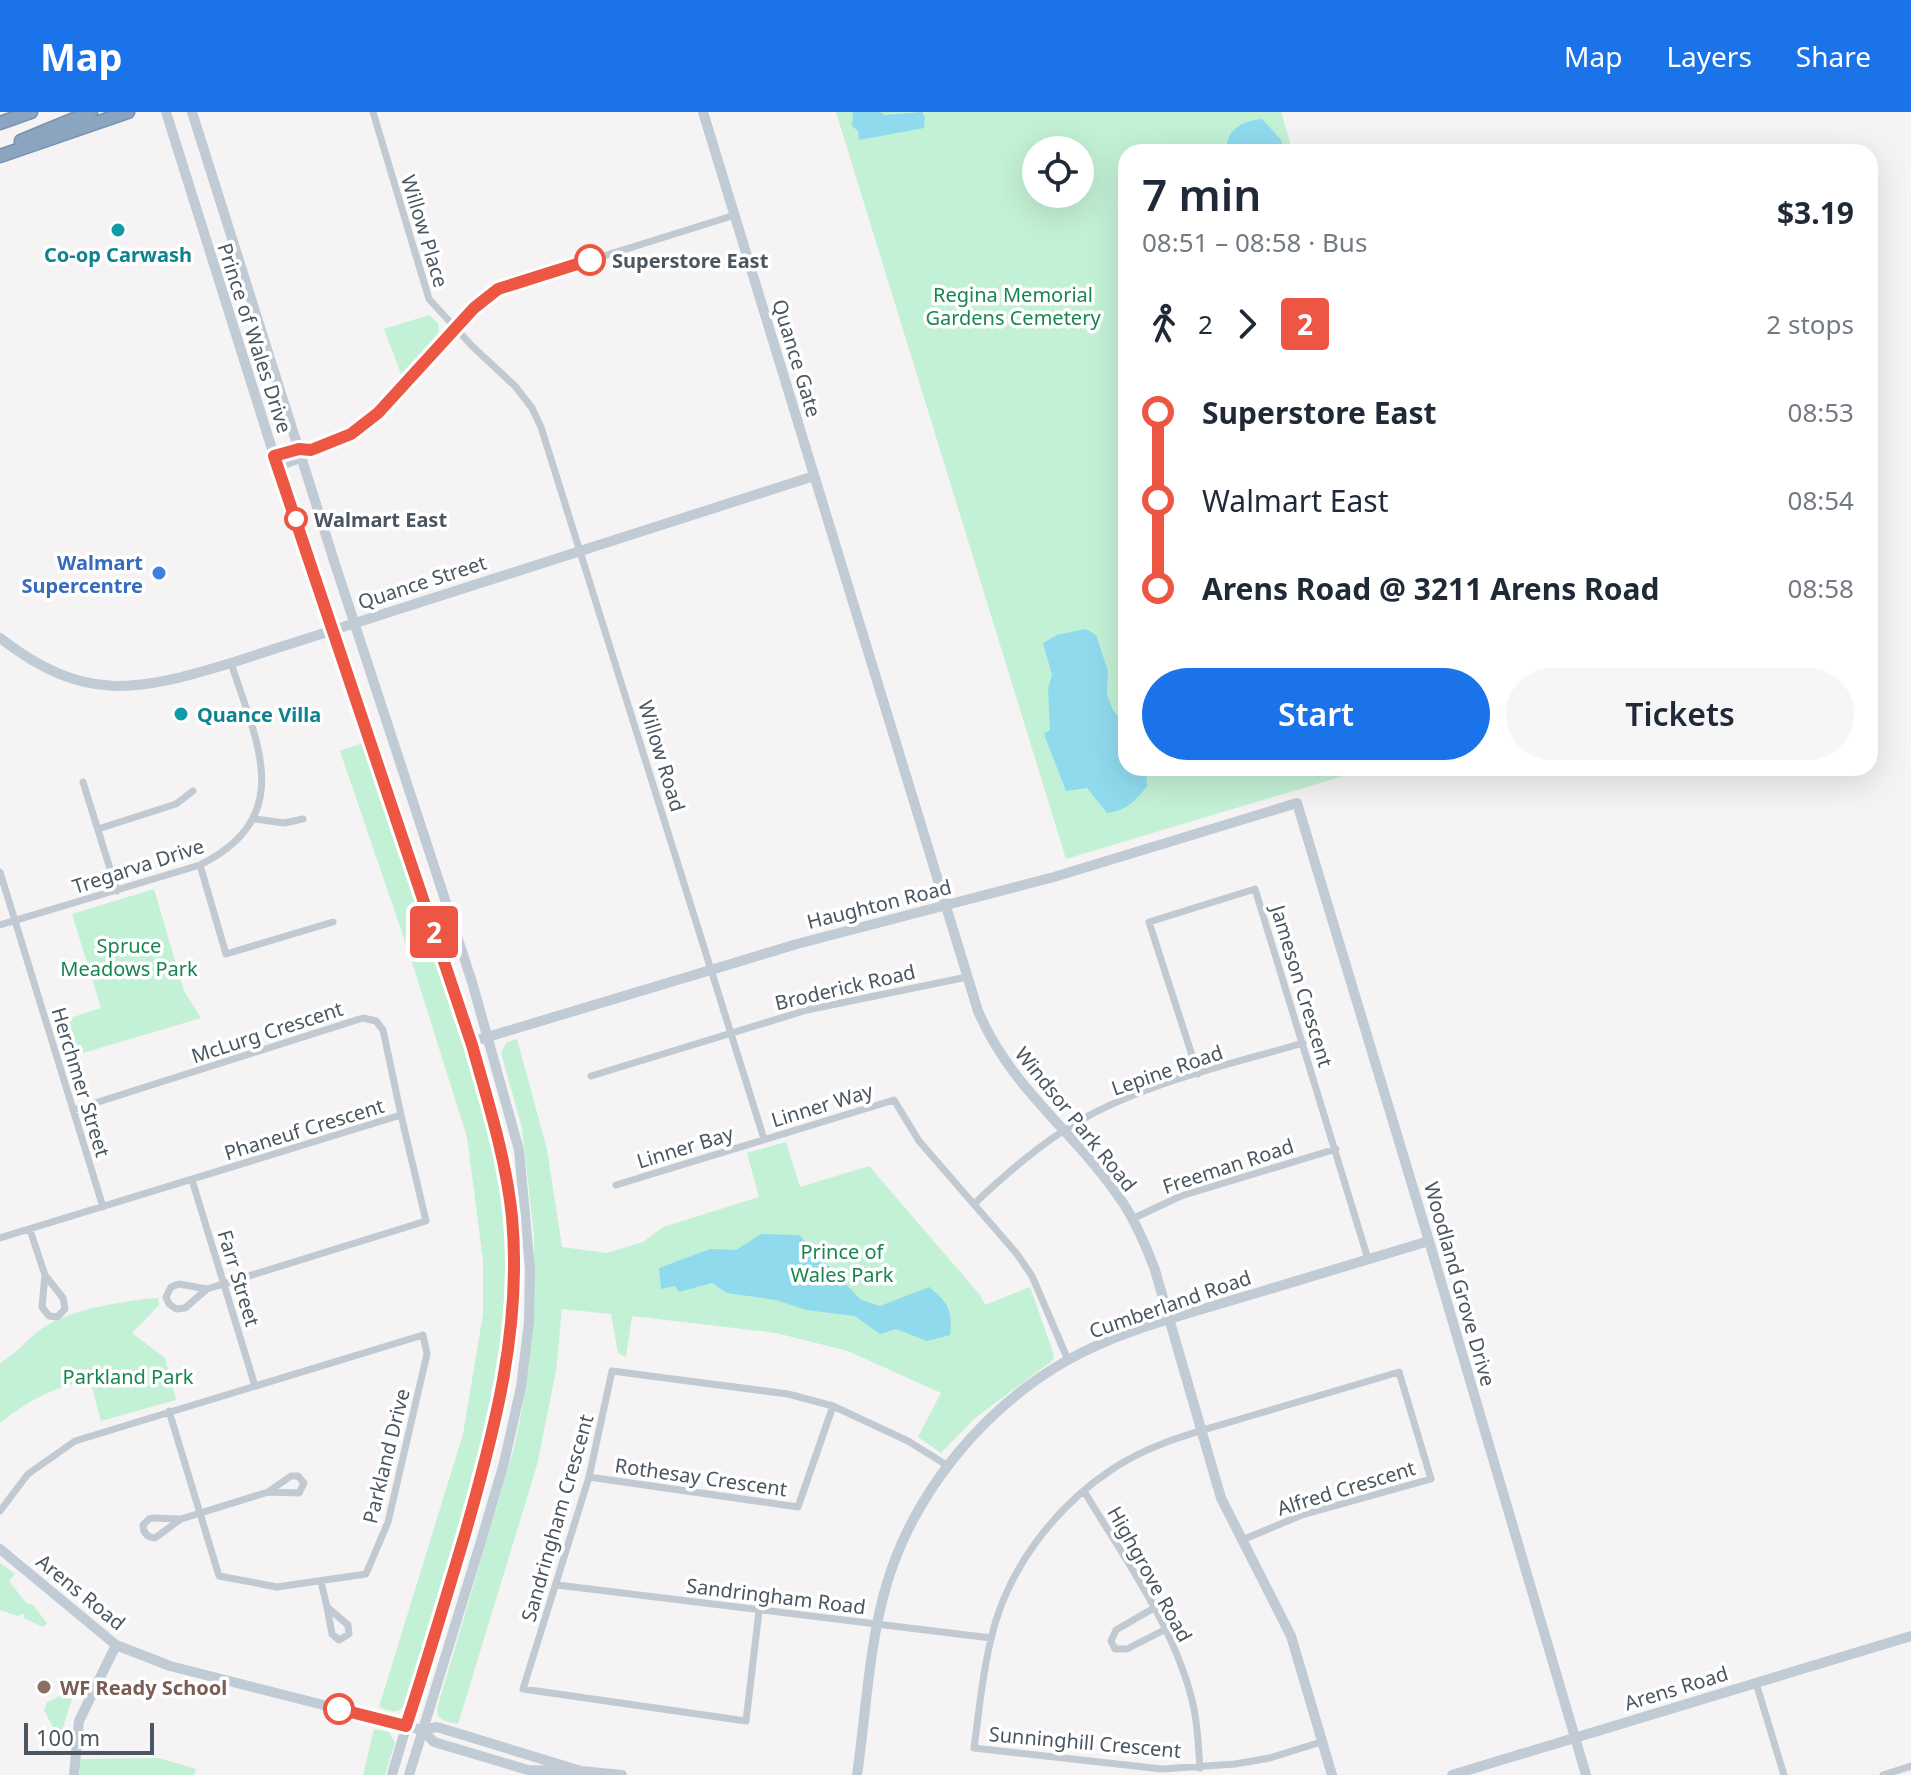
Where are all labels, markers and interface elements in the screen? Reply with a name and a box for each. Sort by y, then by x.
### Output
text: Map [40,30,123,82]
text: Map [1564,37,1622,75]
text: Layers [1666,37,1752,75]
text: Share [1796,37,1871,75]
map controls [1022,136,1094,208]
button: locate [1022,136,1094,208]
text: 7 min [1142,164,1261,224]
street label: Willow Place [395,172,455,290]
text: $3.19 [1777,192,1854,233]
marker: Co-op Carwash [109,221,127,239]
text: 08:51 – 08:58 · Bus [1142,224,1367,260]
street label: Prince of Wales Drive [212,240,298,436]
place label: Co-op Carwash [44,241,192,268]
marker: Superstore East [575,245,605,275]
place label: Superstore East [612,247,769,274]
park label: Regina Memorial Gardens Cemetery [925,281,1101,331]
street label: Quance Gate [766,296,828,420]
icon: walk [1142,302,1186,346]
icon: forward [1225,302,1269,346]
text: 2 [1297,305,1313,343]
text: 2 [1198,306,1213,342]
text: 2 stops [1766,306,1854,342]
text: Superstore East [1202,392,1437,433]
text: 08:53 [1788,394,1854,430]
text: Walmart East [1202,480,1388,521]
text: 08:54 [1788,482,1854,518]
place label: Walmart East [314,506,447,533]
marker: Walmart East [285,508,307,530]
place label: Walmart Supercentre [21,549,143,599]
street label: Quance Street [354,549,490,615]
marker: Walmart Supercentre [150,564,168,582]
text: Arens Road @ 3211 Arens Road [1202,568,1659,609]
text: 08:58 [1788,570,1854,606]
button: Start [1142,668,1490,760]
button: Tickets [1506,668,1854,760]
street label: Willow Road [632,697,692,815]
place label: Quance Villa [197,701,321,728]
marker: Quance Villa [172,705,190,723]
street label: Tregarva Drive [69,832,207,900]
street label: Haughton Road [804,873,954,935]
street label: Jameson Crescent [1264,900,1339,1070]
line badge: 2 [408,906,460,958]
text: 2 [426,913,442,951]
park label: Spruce Meadows Park [60,932,198,982]
street label: Broderick Road [772,958,918,1016]
street label: McLurg Crescent [188,995,346,1069]
street label: Herchmer Street [45,1004,117,1160]
street label: Lepine Road [1108,1038,1226,1102]
street label: Windsor Park Road [1009,1041,1143,1197]
street label: Linner Way [768,1077,877,1133]
street label: Phaneuf Crescent [221,1092,387,1166]
street label: Linner Bay [633,1119,737,1174]
street label: Freeman Road [1159,1132,1297,1200]
street label: Woodland Grove Drive [1418,1179,1502,1389]
street label: Farr Street [212,1227,266,1329]
park label: Prince of Wales Park [791,1238,894,1288]
street label: Cumberland Road [1085,1264,1255,1344]
park label: Parkland Park [63,1363,194,1390]
street label: Parkland Drive [356,1386,416,1526]
street label: Sandringham Crescent [514,1411,600,1625]
street label: Rothesay Crescent [613,1452,789,1502]
street label: Alfred Crescent [1274,1454,1418,1522]
street label: Highgrove Road [1102,1501,1198,1647]
street label: Arens Road [31,1548,131,1636]
street label: Sandringham Road [685,1572,867,1620]
street label: Arens Road [1621,1659,1731,1717]
place label: WF Ready School [60,1674,227,1701]
marker: WF Ready School [35,1678,53,1696]
unlabelled marker [324,1694,354,1724]
scale bar [24,1719,154,1755]
street label: Sunninghill Crescent [988,1720,1182,1764]
text: 100 m [36,1722,100,1752]

